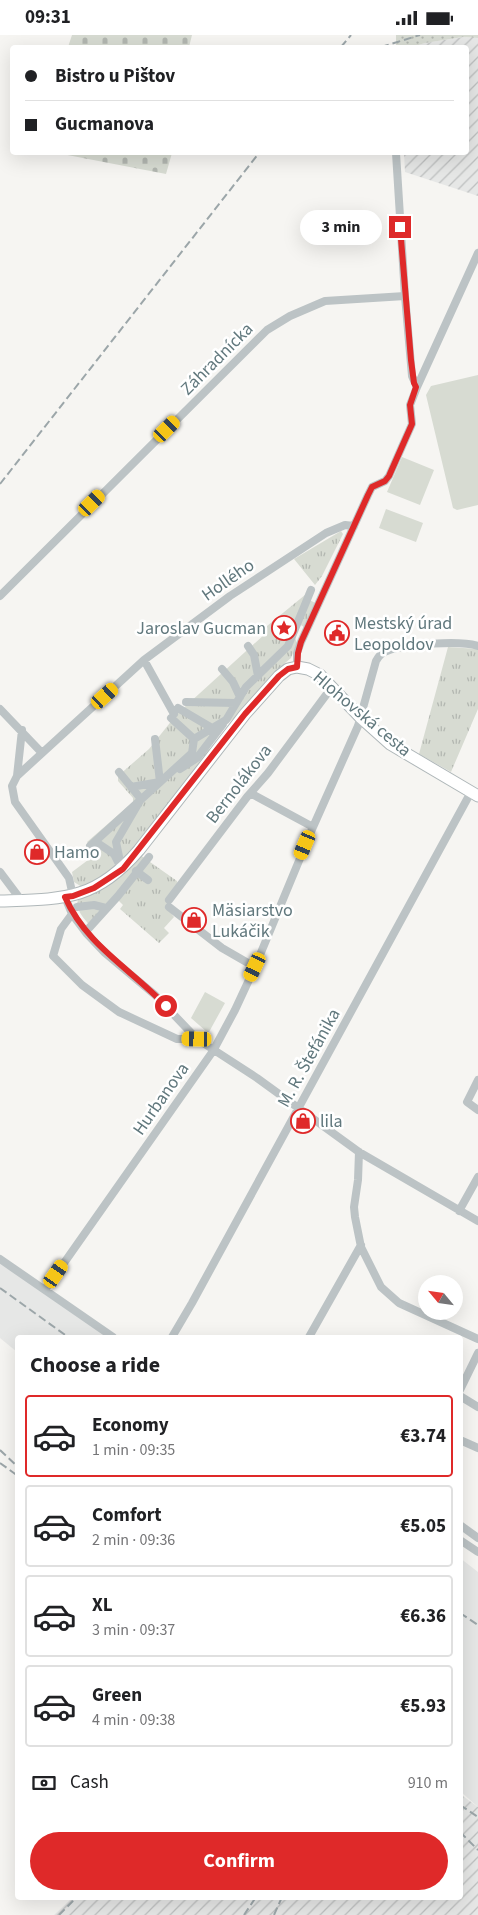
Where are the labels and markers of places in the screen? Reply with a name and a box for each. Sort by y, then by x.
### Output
place label: Mestský úrad Leopoldov [354,611,452,657]
place icon: Jaroslav Gucman [271,615,297,641]
place label: Jaroslav Gucman [136,616,266,641]
public building icon: Mestský úrad Leopoldov [324,620,350,646]
shop icon: Hamo [24,839,50,865]
place label: Hamo [54,840,100,865]
place label: Mäsiarstvo Lukáčik [212,898,293,944]
shop icon: Mäsiarstvo Lukáčik [181,907,207,933]
shop icon: lila [290,1108,316,1134]
place label: lila [320,1109,343,1134]

